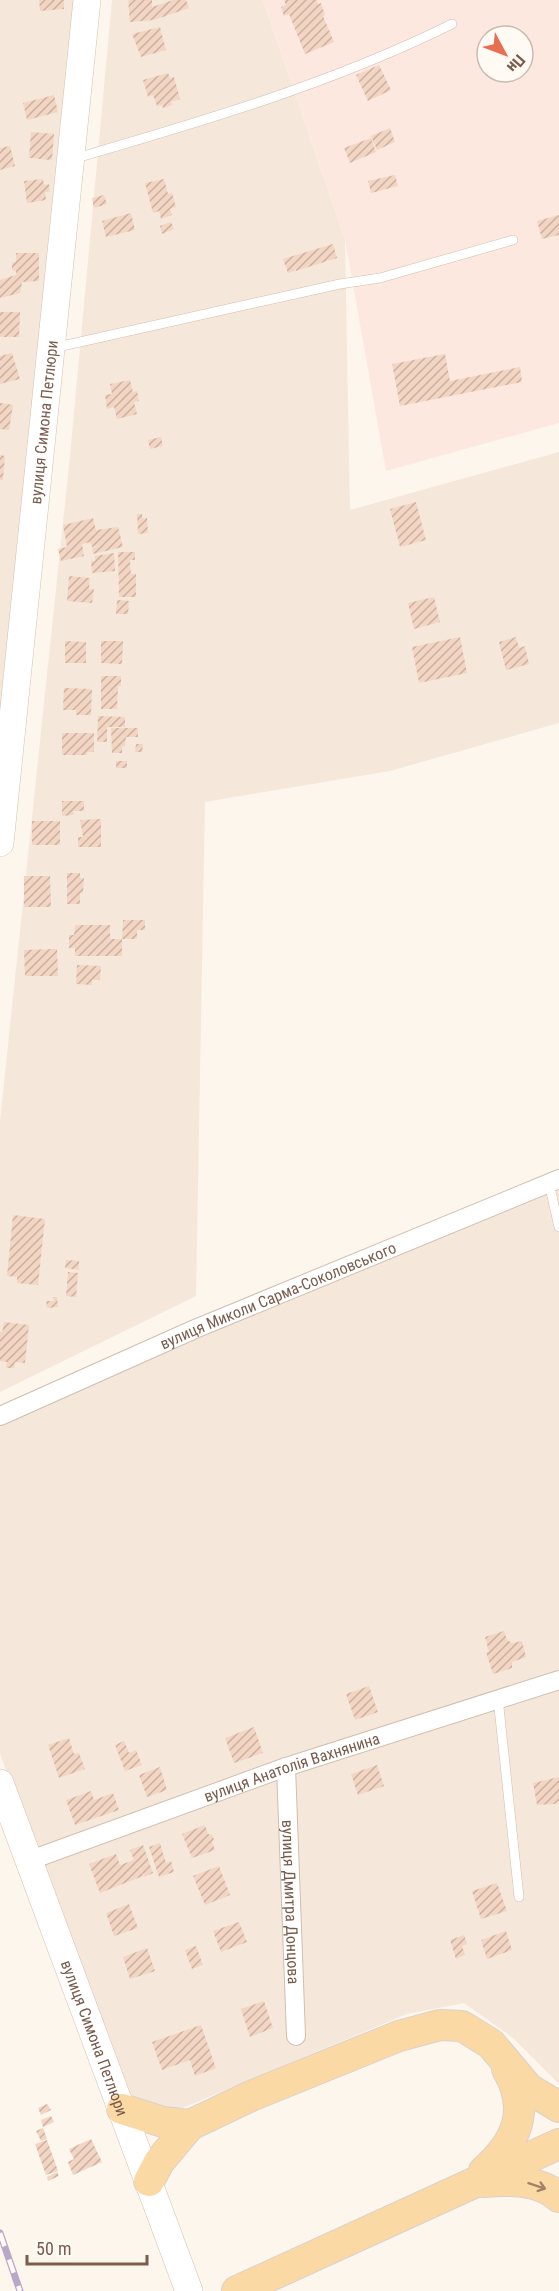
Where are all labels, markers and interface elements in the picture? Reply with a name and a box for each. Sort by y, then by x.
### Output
north arrow [475,24,535,84]
text: Пн [503,51,529,76]
street label: вулиця Симона Петлюри [26,339,61,505]
street label: вулиця Миколи Сарма-Соколовського [157,1238,399,1353]
street label: вулиця Анатолія Вахнянина [201,1728,382,1806]
street label: вулиця Дмитра Донцова [278,1819,304,1984]
street label: вулиця Симона Петлюри [57,1957,132,2118]
one-way arrow [527,2182,545,2193]
scale bar [27,2228,147,2266]
text: 50 m [36,2238,71,2259]

